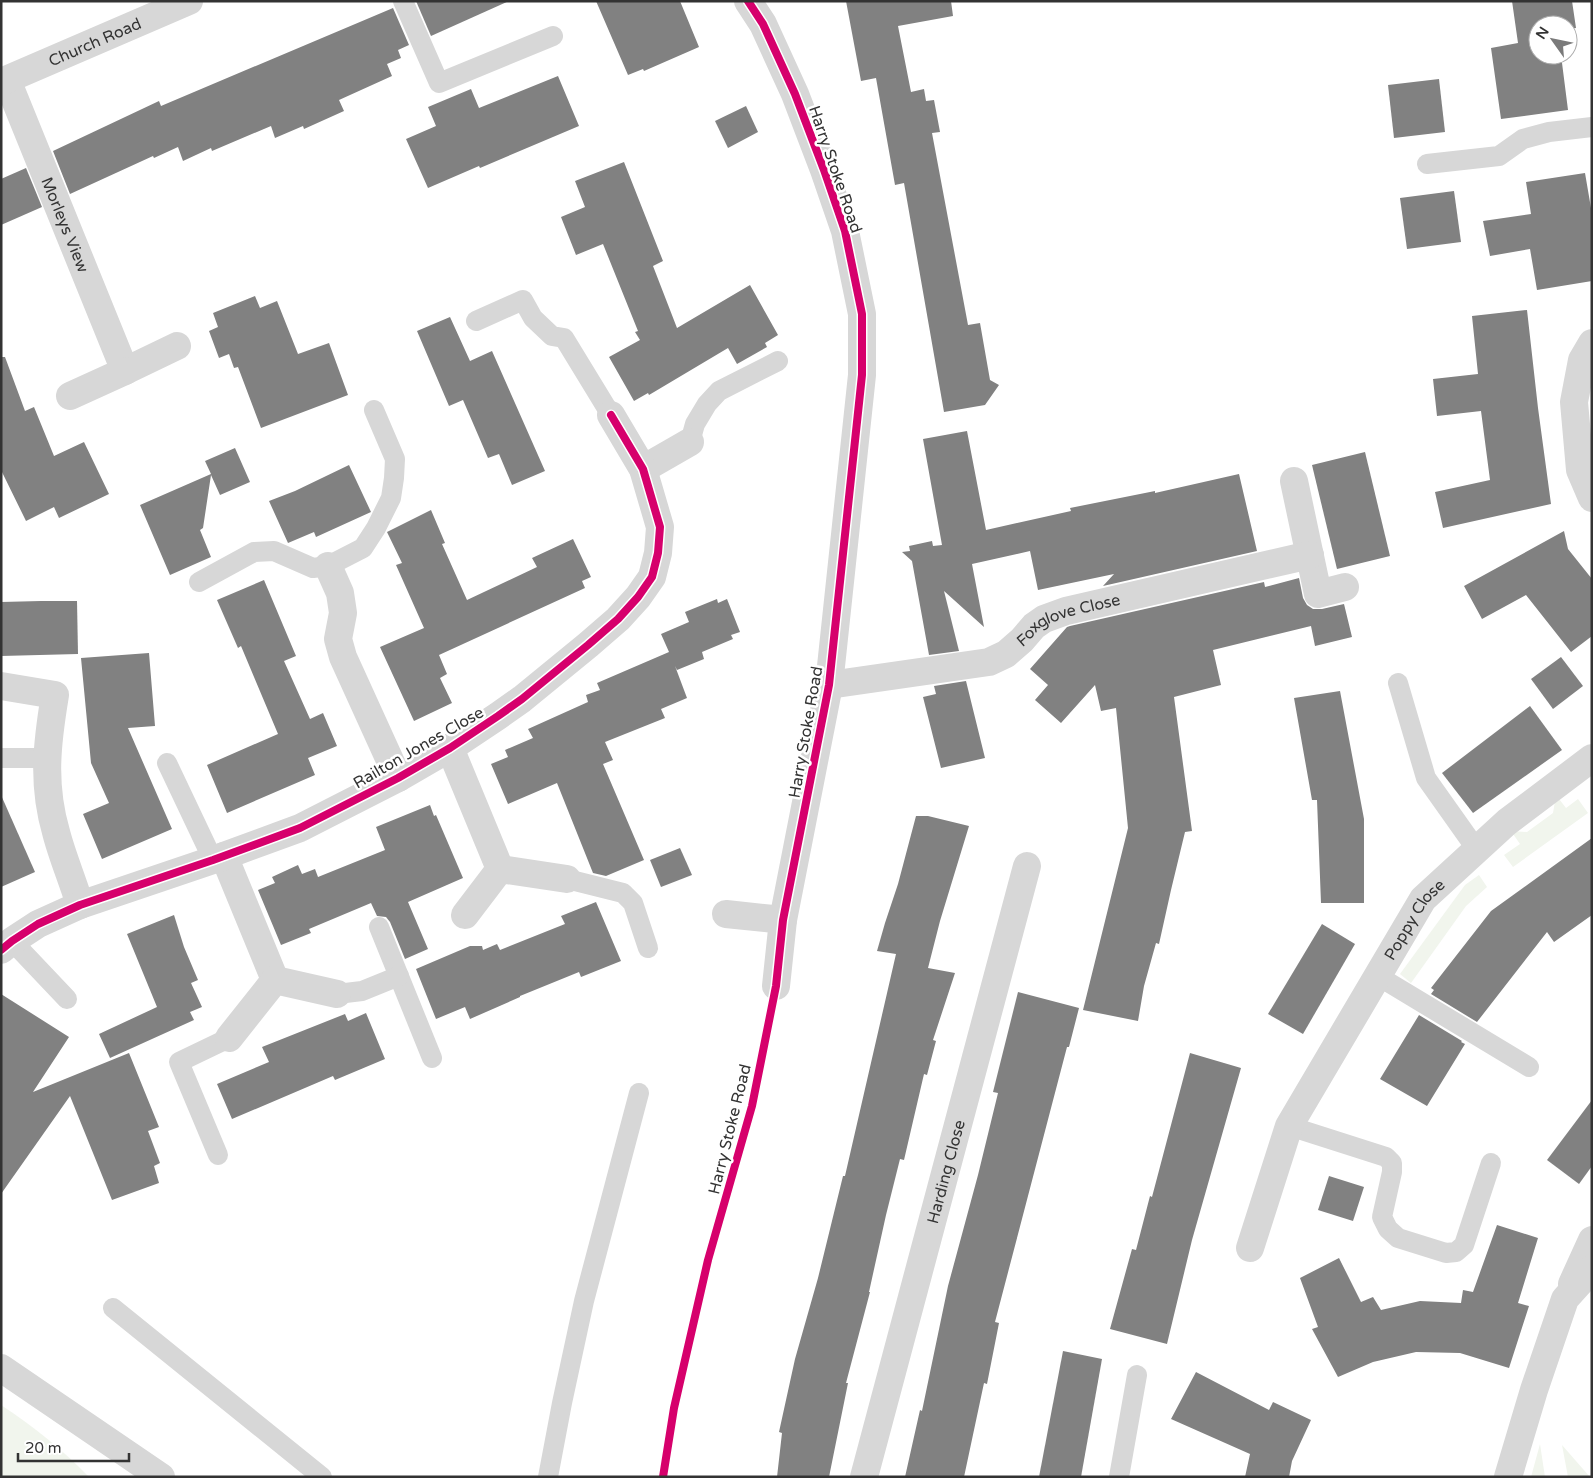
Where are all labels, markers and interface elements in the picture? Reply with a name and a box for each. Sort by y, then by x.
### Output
street label: Church Road [46,14,145,71]
north arrow [1528,15,1578,65]
text: N [1532,24,1553,43]
street label: Harry Stoke Road [804,103,866,236]
street label: Morleys View [36,174,93,276]
street label: Foxglove Close [1013,590,1122,651]
street label: Harry Stoke Road [785,665,827,800]
street label: Railton Jones Close [350,702,487,793]
street label: Poppy Close [1380,875,1449,964]
street label: Harry Stoke Road [704,1062,756,1196]
street label: Harding Close [923,1118,970,1226]
scale bar [18,1430,129,1462]
text: 20 m [25,1439,62,1457]

